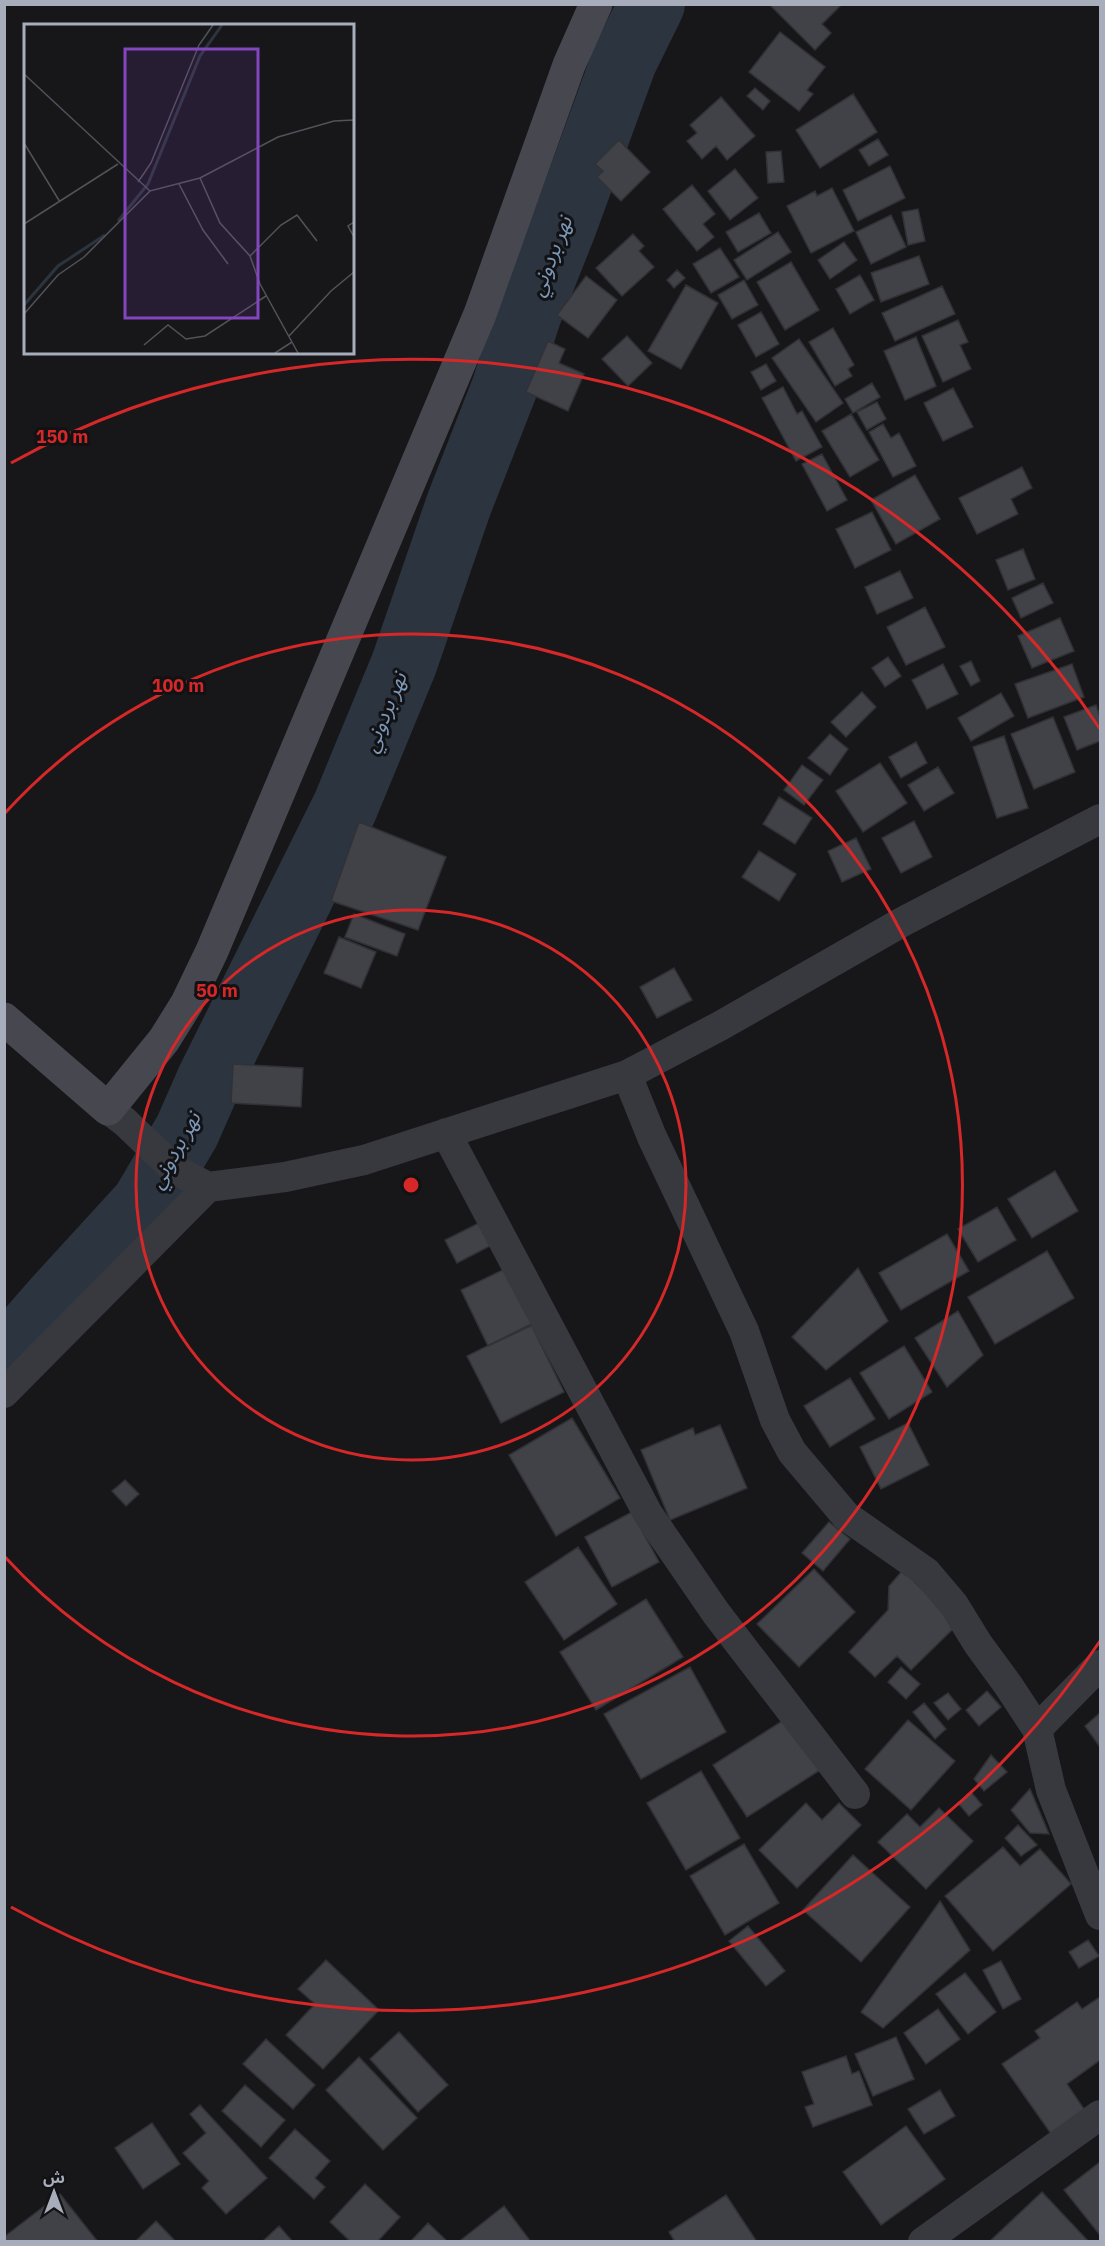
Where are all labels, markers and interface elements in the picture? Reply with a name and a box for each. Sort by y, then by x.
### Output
inset map [24,24,354,354]
water label: نهر بردوني [522,211,581,301]
text: 150 m [36,425,88,448]
water label: نهر بردوني [355,667,416,757]
text: 100 m [152,674,204,697]
text: 50 m [196,979,238,1002]
water label: نهر بردوني [142,1105,210,1195]
centre of rings [401,1175,421,1195]
north arrow [24,2162,84,2222]
text: ش [43,2167,65,2187]

